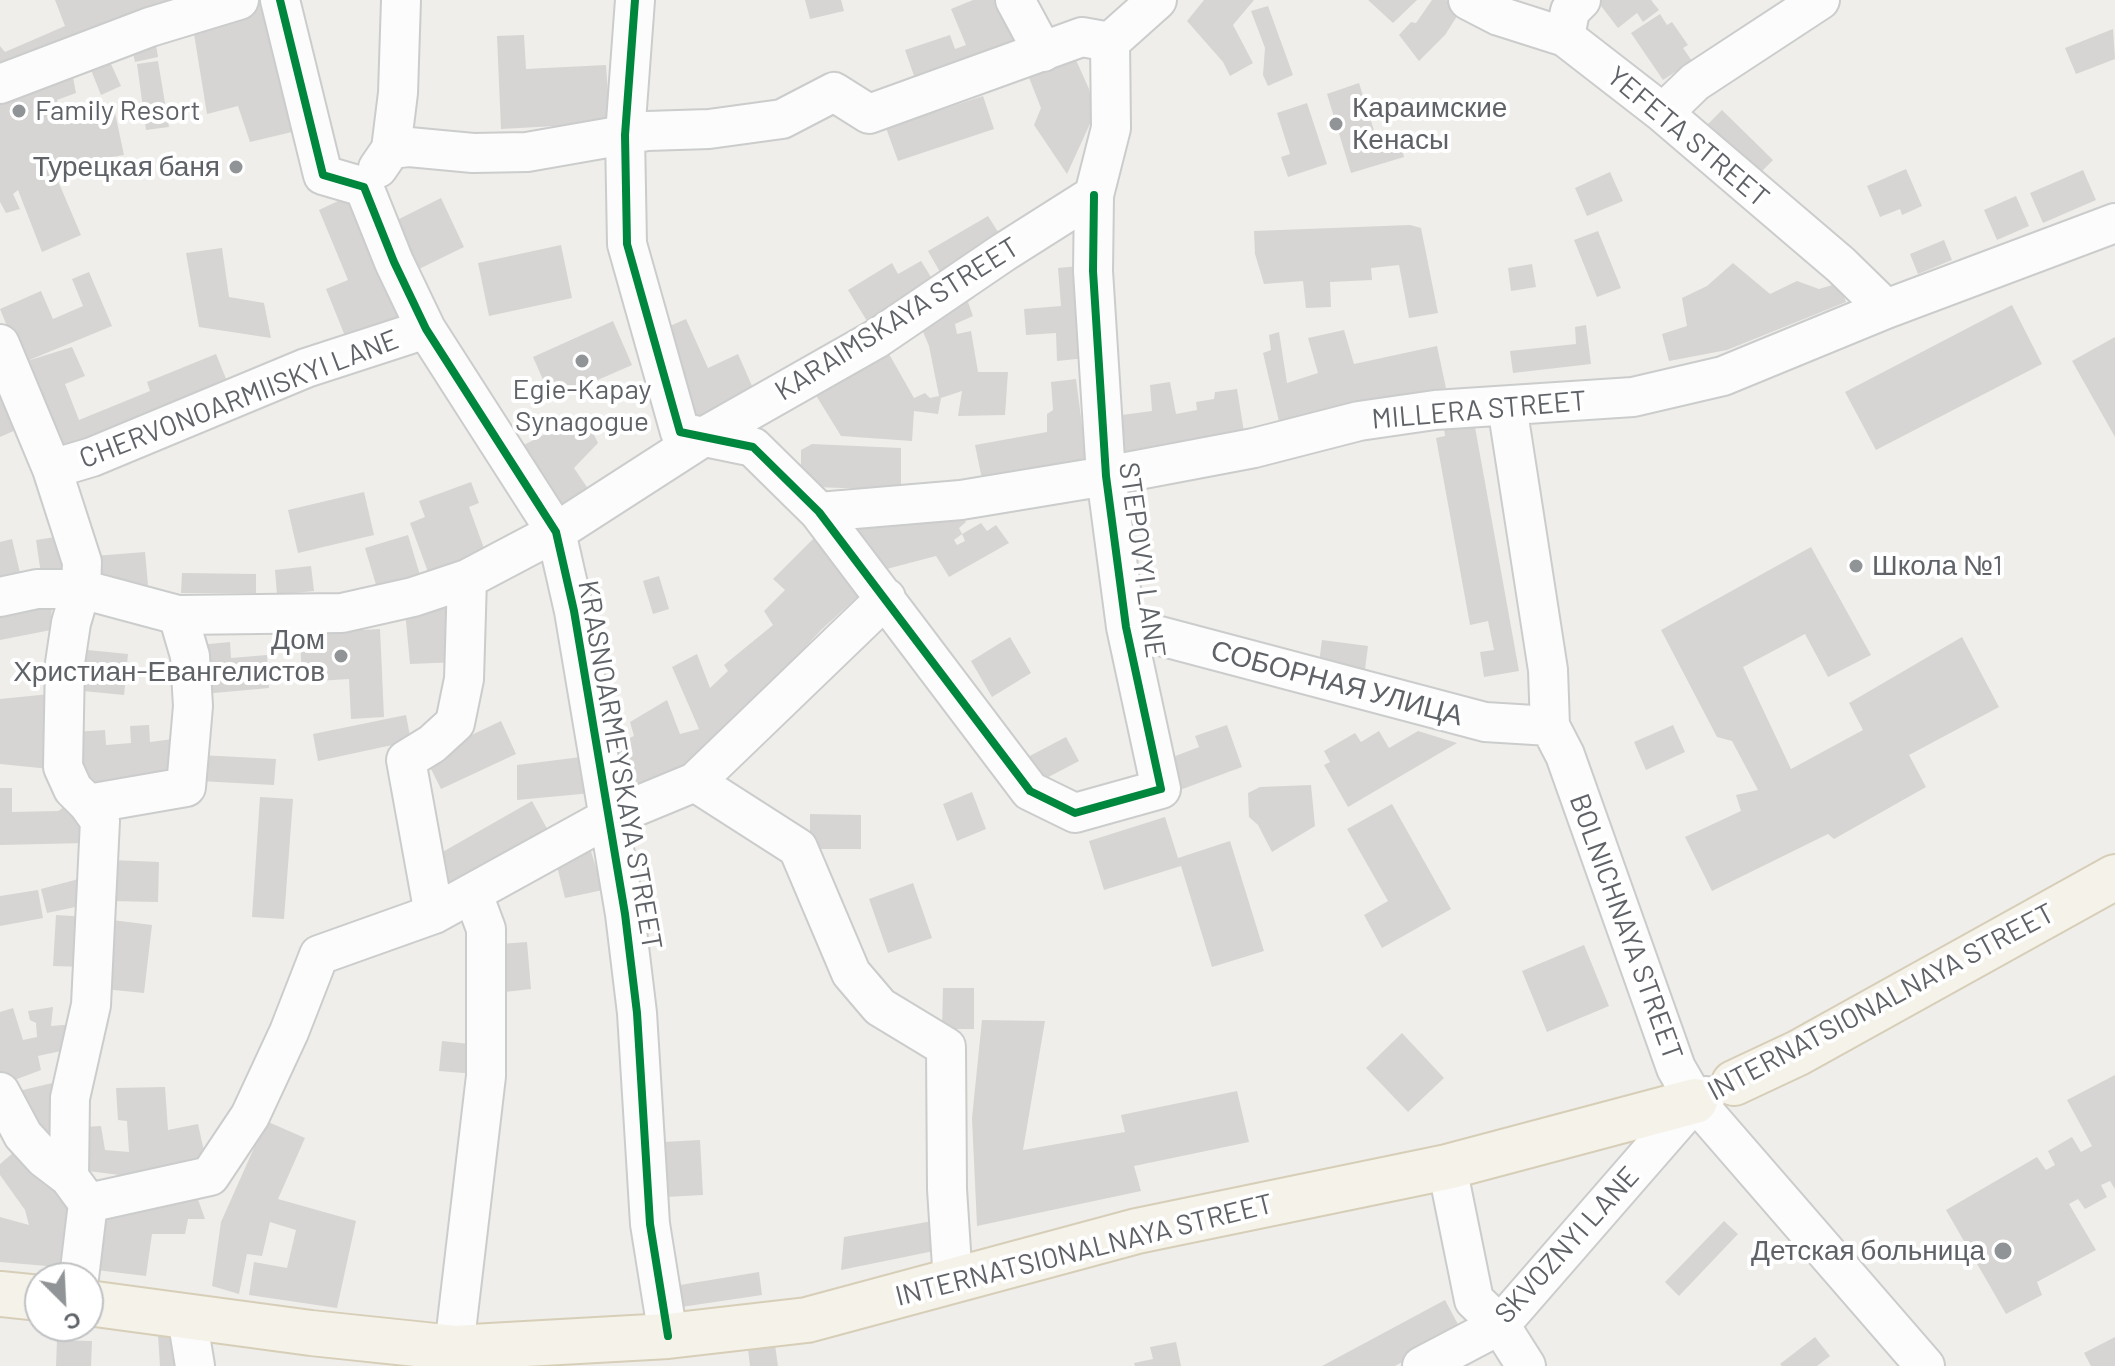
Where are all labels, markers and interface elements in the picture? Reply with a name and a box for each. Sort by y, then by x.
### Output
street label: YEFETA STREET [1600,60,1776,214]
place label: Караимские Кенасы [1352,91,1507,157]
place label: Family Resort [35,94,201,128]
marker: Family Resort [10,102,28,120]
marker: Караимские Кенасы [1327,115,1345,133]
place label: Турецкая баня [33,150,220,184]
marker: Турецкая баня [227,158,245,176]
street label: KARAIMSKAYA STREET [769,230,1025,408]
street label: CHERVONOARMIISKYI LANE [75,323,403,475]
marker: Egie-Kapay Synagogue [573,352,591,370]
place label: Egie-Kapay Synagogue [513,373,651,439]
street label: MILLERA STREET [1370,384,1588,436]
street label: STEPOVYI LANE [1112,460,1172,660]
place label: Школа №1 [1872,549,2003,583]
marker: Школа №1 [1847,557,1865,575]
street label: KRASNOARMEYSKAYA STREET [571,578,669,952]
place label: Дом Христиан-Евангелистов [13,623,325,689]
street label: СОБОРНАЯ УЛИЦА [1207,633,1467,733]
marker: Дом Христиан-Евангелистов [332,647,350,665]
street label: BOLNICHNAYA STREET [1562,789,1690,1065]
street label: INTERNATSIONALNAYA STREET [1702,896,2060,1108]
street label: SKVOZNYI LANE [1488,1160,1646,1330]
street label: INTERNATSIONALNAYA STREET [892,1187,1276,1313]
place label: Детская больница [1751,1234,1985,1268]
marker: Детская больница [1992,1240,2014,1262]
north arrow [24,1262,104,1342]
text: С [60,1307,86,1337]

